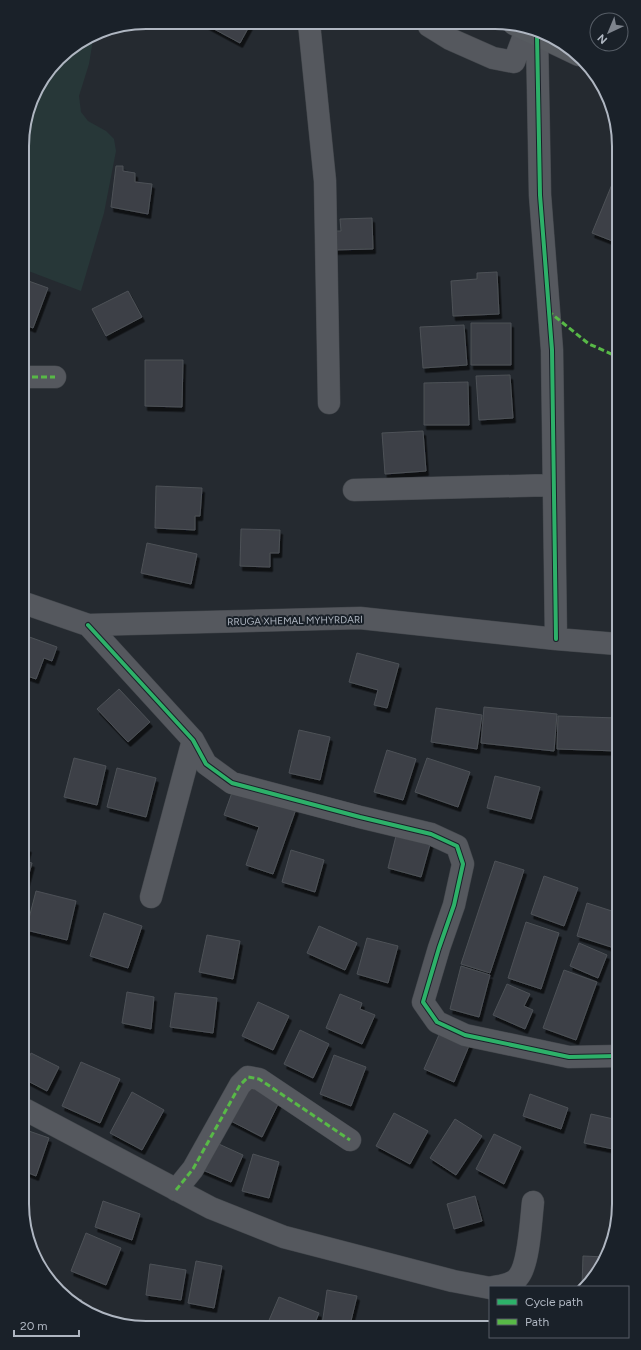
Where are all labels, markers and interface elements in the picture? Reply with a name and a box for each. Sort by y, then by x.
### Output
north arrow [589,12,629,52]
text: N [595,31,610,46]
street label: RRUGA XHEMAL MYHYRDARI [227,613,363,628]
legend [489,1286,629,1338]
text: Cycle path [525,1295,583,1309]
scale bar [14,1312,79,1338]
text: Path [525,1315,549,1329]
text: 20 m [20,1319,48,1333]

